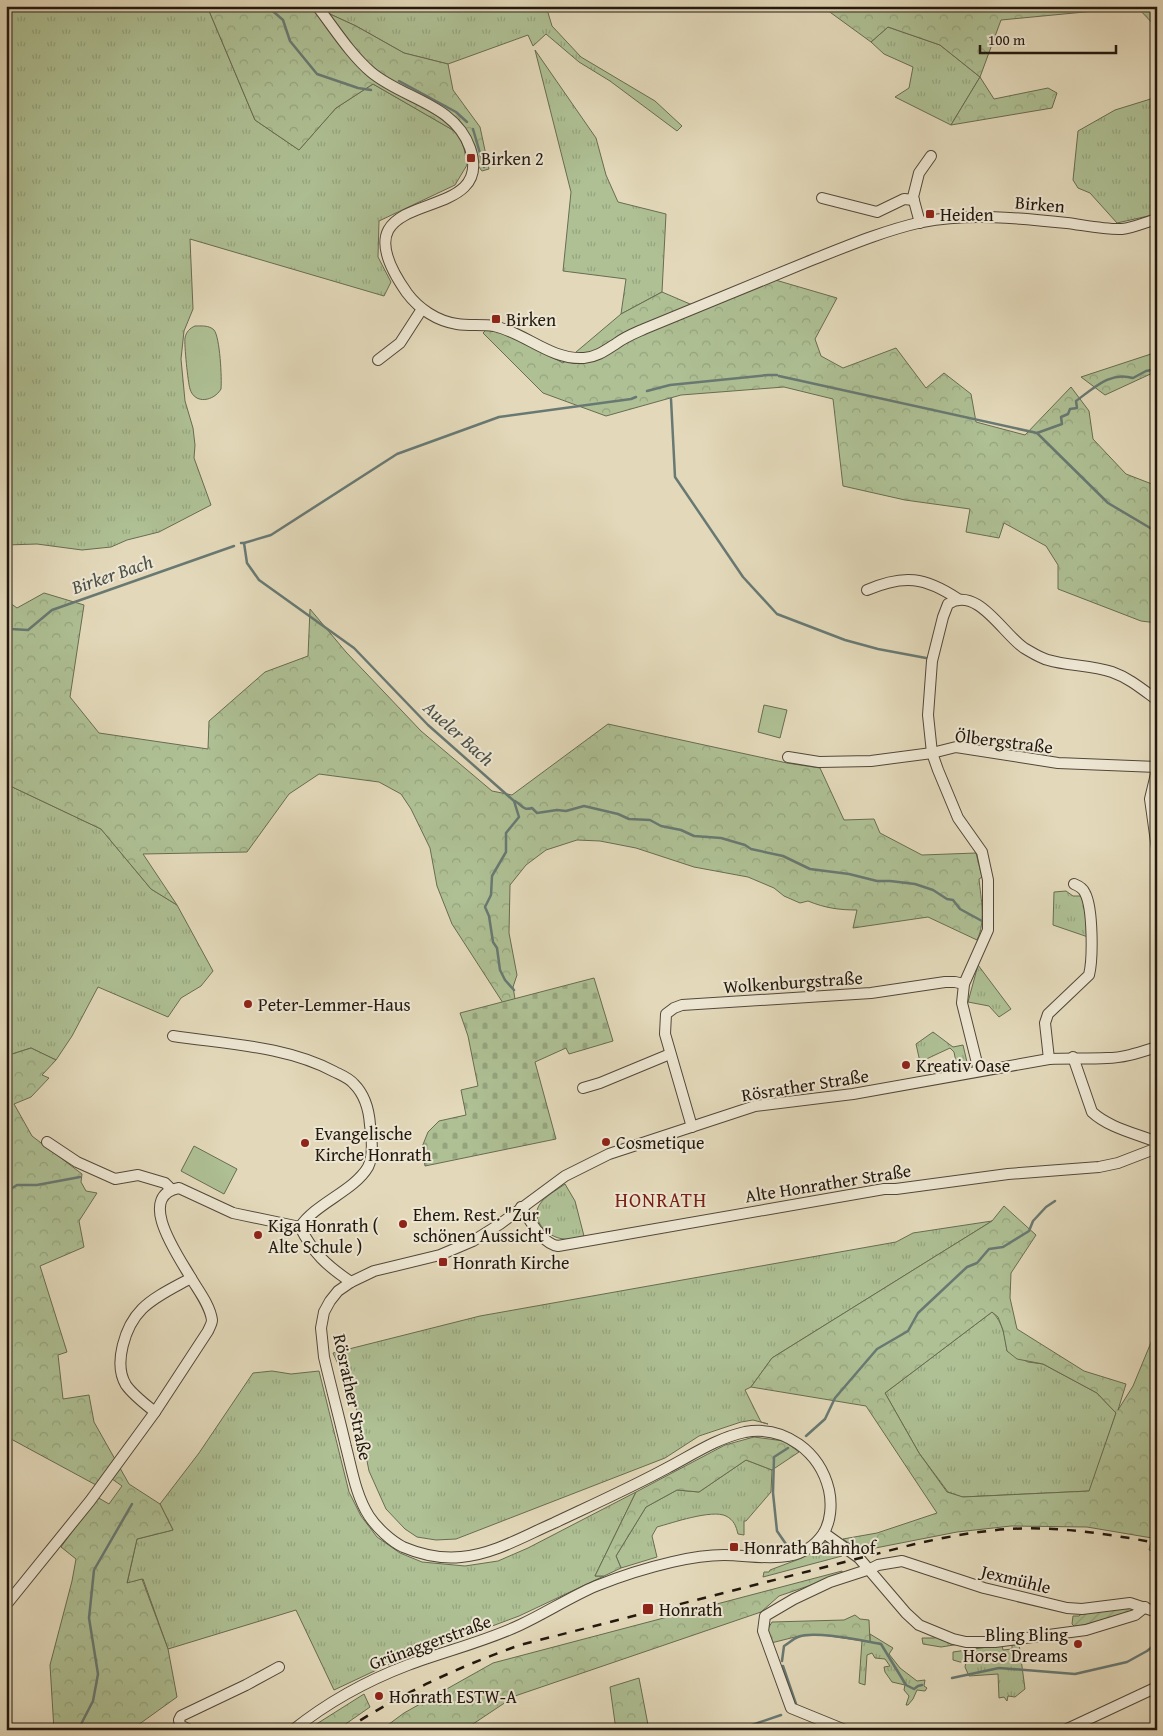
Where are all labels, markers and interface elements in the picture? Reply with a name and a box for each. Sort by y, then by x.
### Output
scale bar [980,22,1117,54]
text: 100 m [988,29,1026,50]
place label: Birken 2 [481,145,544,172]
marker: Birken 2 [465,152,477,164]
street label: Birken [1014,188,1066,220]
place label: Heiden [940,201,994,228]
marker: Heiden [924,208,936,220]
place label: Birken [506,306,556,333]
marker: Birken [490,313,502,325]
water label: Birker Bach [67,547,157,601]
water label: Aueler Bach [417,693,501,773]
street label: Ölbergstraße [954,722,1054,760]
street label: Wolkenburgstraße [722,964,864,1000]
place label: Peter-Lemmer-Haus [258,991,411,1018]
marker: Peter-Lemmer-Haus [242,998,254,1010]
place label: Kreativ Oase [916,1052,1010,1079]
marker: Kreativ Oase [900,1059,912,1071]
street label: Rösrather Straße [739,1062,871,1108]
place label: Evangelische Kirche Honrath [315,1120,432,1168]
place label: Cosmetique [616,1129,704,1156]
marker: Cosmetique [600,1136,612,1148]
marker: Evangelische Kirche Honrath [299,1137,311,1149]
street label: Alte Honrather Straße [743,1157,913,1209]
district label: HONRATH [615,1185,707,1214]
place label: Ehem. Rest. "Zur schönen Aussicht" [413,1201,552,1249]
place label: Kiga Honrath ( Alte Schule ) [268,1212,379,1260]
marker: Ehem. Rest. "Zur schönen Aussicht" [397,1218,409,1230]
marker: Kiga Honrath ( Alte Schule ) [252,1229,264,1241]
place label: Honrath Kirche [453,1249,570,1276]
marker: Honrath Kirche [437,1256,449,1268]
street label: Rösrather Straße [326,1331,380,1463]
place label: Honrath Bahnhof [744,1534,878,1561]
marker: Honrath Bahnhof [728,1541,740,1553]
street label: Jexmühle [976,1557,1054,1601]
place label: Honrath [659,1596,722,1623]
marker: Honrath [641,1602,655,1616]
street label: Grünaggerstraße [365,1607,495,1677]
place label: Bling Bling Horse Dreams [963,1621,1068,1669]
marker: Bling Bling Horse Dreams [1072,1638,1084,1650]
place label: Honrath ESTW-A [389,1683,517,1710]
marker: Honrath ESTW-A [373,1690,385,1702]

